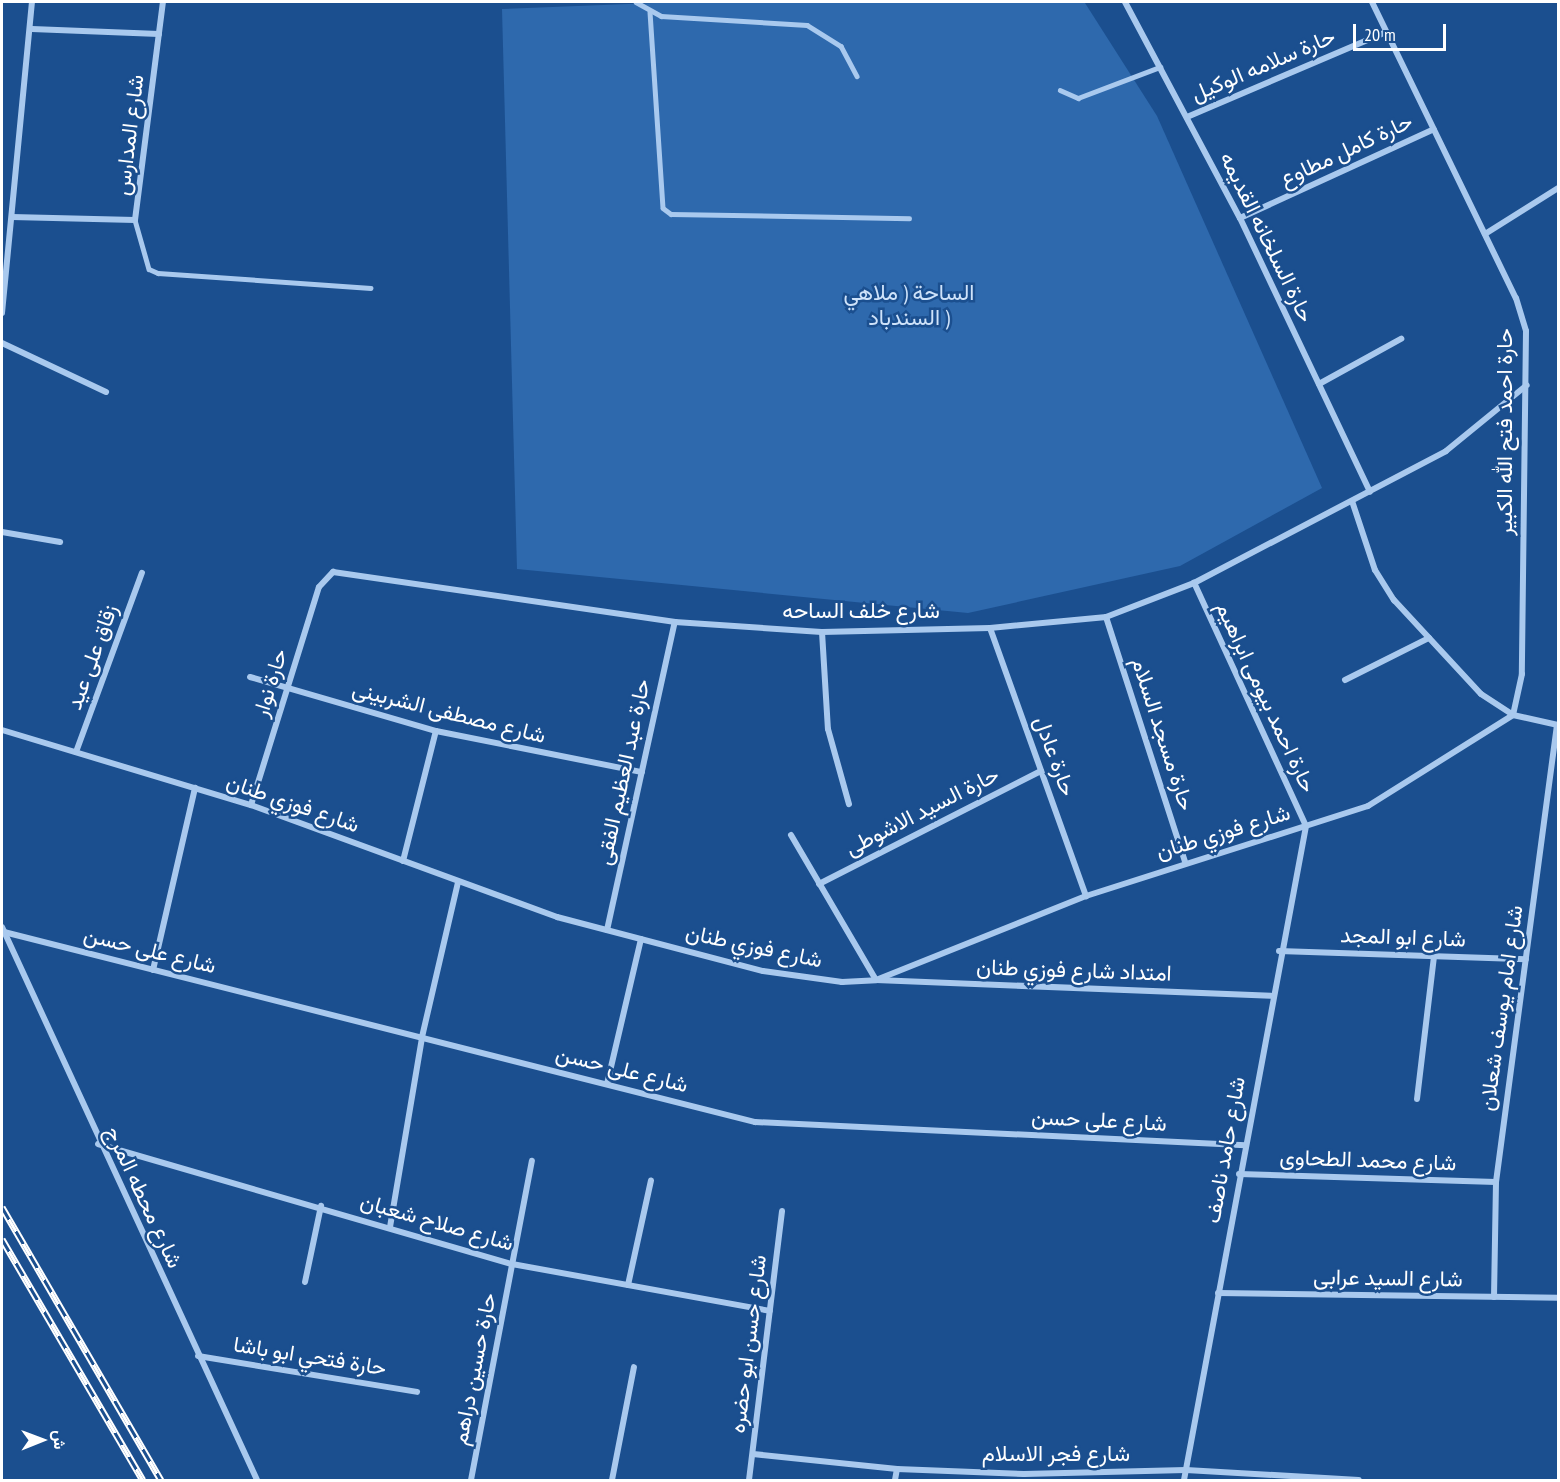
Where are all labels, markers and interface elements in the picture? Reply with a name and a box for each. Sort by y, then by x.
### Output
scale bar [1356,12,1449,50]
street label: حارة سلامه الوكيل [1187,23,1339,107]
text: 20 m [1364,23,1396,46]
street label: شارع المدارس [108,73,150,197]
street label: حارة كامل مطاوع [1275,108,1417,192]
street label: حارة السلخانه القديمه [1214,147,1320,327]
park label: الساحة ( ملاهي السندباد ) [844,279,974,330]
street label: حارة احمد فتح الله الكبير [1492,328,1518,536]
street label: حارة احمد بيومى ابراهيم [1210,597,1322,797]
street label: شارع خلف الساحه [782,598,940,624]
street label: زقاق على عيد [61,601,123,713]
street label: حارة نوار [247,646,293,720]
street label: حارة مسجد السلام [1126,654,1200,814]
street label: شارع مصطفى الشربينى [350,675,548,749]
street label: حارة عبد العظيم الفقى [590,676,656,868]
street label: حارة عادل [1028,712,1082,800]
street label: حارة السيد الاشوطى [841,761,1003,861]
street label: شارع فوزي طنان [223,768,363,838]
street label: شارع فوزي طنان [1153,799,1293,865]
street label: شارع امام يوسف شعلان [1473,903,1529,1113]
street label: شارع فوزي طنان [683,919,825,973]
street label: شارع على حسن [81,921,219,979]
street label: شارع ابو المجد [1340,922,1466,952]
street label: امتداد شارع فوزي طنان [976,953,1172,987]
street label: شارع على حسن [553,1040,691,1098]
street label: شارع حامد ناصف [1199,1075,1251,1225]
street label: شارع على حسن [1031,1103,1167,1137]
street label: شارع محطه المرج [100,1122,188,1272]
street label: شارع محمد الطحاوى [1279,1144,1457,1176]
street label: شارع صلاح شعبان [357,1188,517,1256]
street label: شارع حسن ابو حضره [724,1253,772,1435]
street label: شارع السيد عرابى [1313,1263,1463,1293]
street label: حارة حسين دراهم [446,1291,502,1447]
street label: حارة فتحي ابو باشا [232,1331,388,1381]
north arrow [12,1410,72,1470]
text: ش [50,1430,70,1449]
street label: شارع فجر الاسلام [982,1441,1130,1467]

